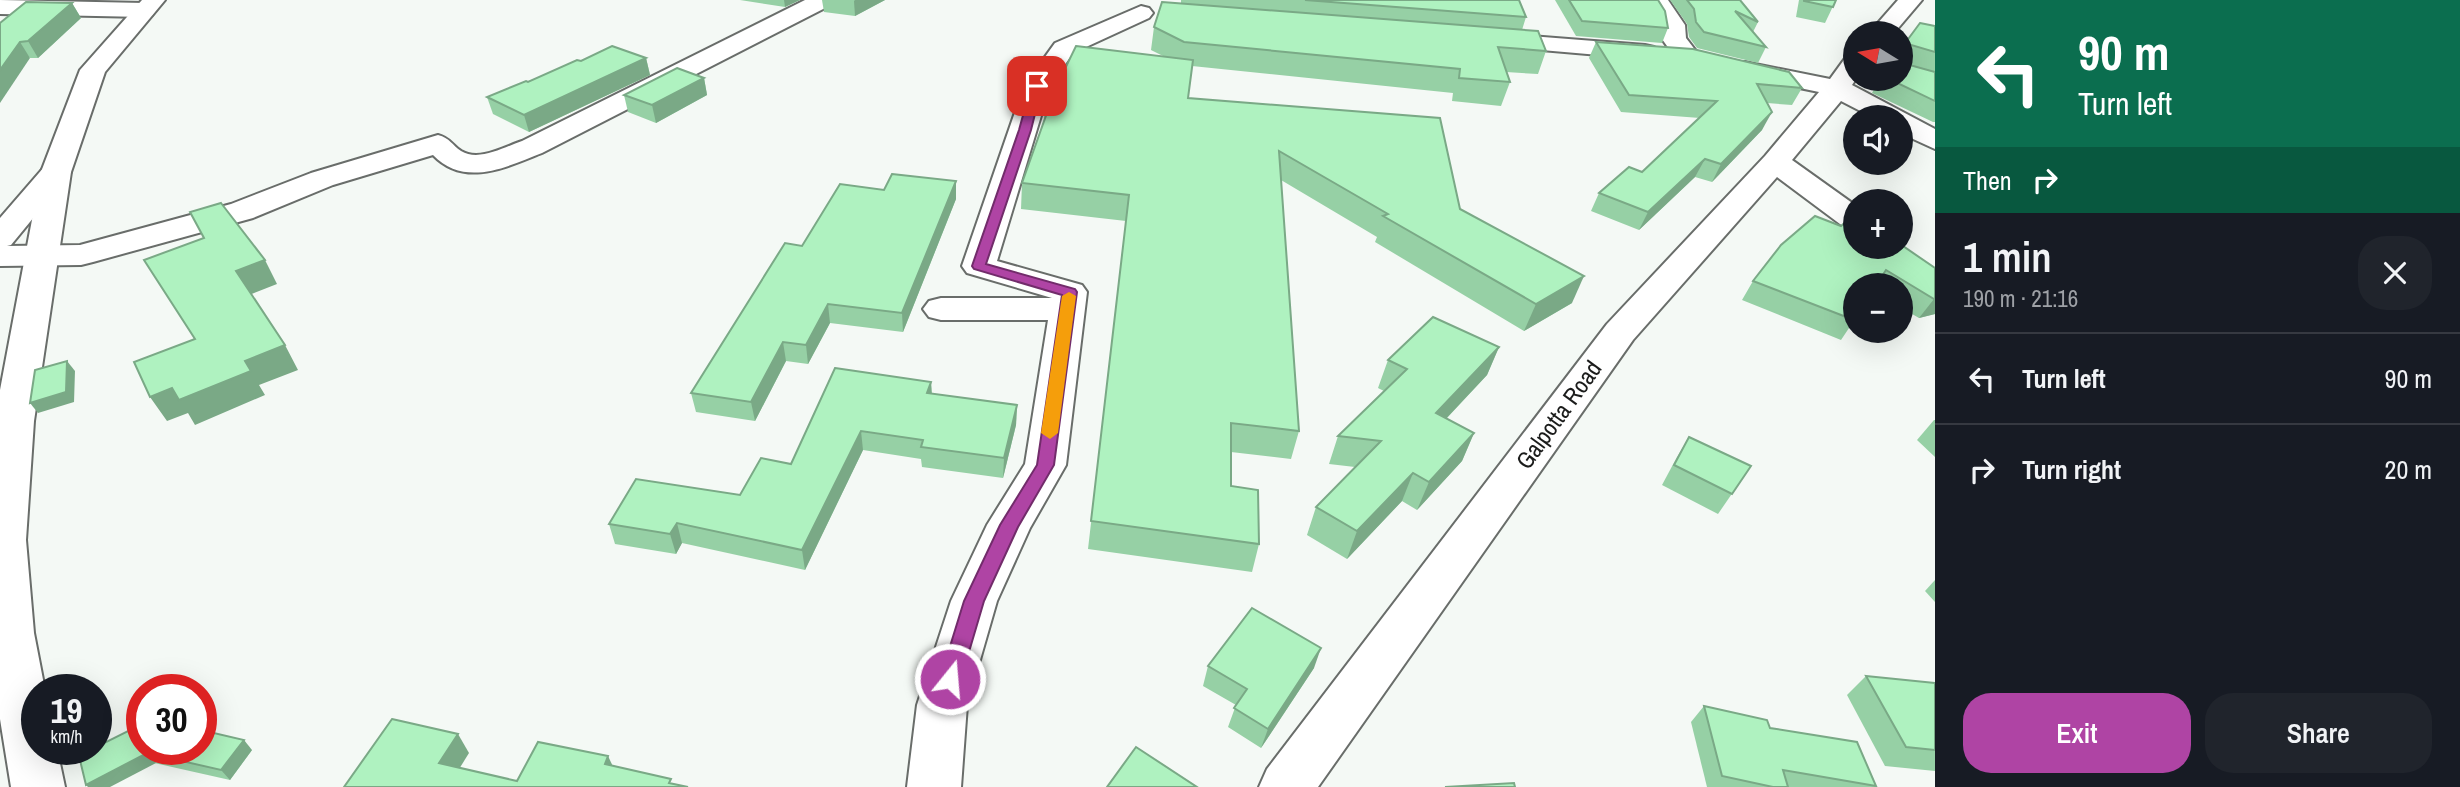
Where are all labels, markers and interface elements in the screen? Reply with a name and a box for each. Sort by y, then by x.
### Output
text: 90 m [2078,19,2170,85]
north arrow [1843,21,1913,91]
map controls [1843,21,1913,343]
icon: left [1963,28,2054,119]
pin [1007,56,1067,116]
icon: arrive [1018,67,1056,105]
text: Turn left [2078,82,2172,125]
button: sound [1843,105,1913,175]
icon: right [2026,161,2064,199]
text: Then [1963,163,2012,198]
button: + [1843,189,1913,259]
text: 1 min [1963,229,2052,285]
button: close [2358,236,2432,310]
button: − [1843,273,1913,343]
text: 190 m · 21:16 [1963,283,2078,314]
street label: Galpotta Road [1508,354,1608,475]
icon: left [1963,360,2001,398]
text: Turn left [2022,361,2106,396]
text: 90 m [2385,361,2432,396]
icon: right [1963,451,2001,489]
text: Turn right [2022,452,2121,487]
text: 20 m [2385,452,2432,487]
position arrow [913,642,987,716]
speed limit sign: 30 [126,674,217,765]
text: 19 [51,687,82,734]
button: Exit [1963,693,2191,773]
button: Share [2205,693,2432,773]
text: km/h [51,724,83,749]

